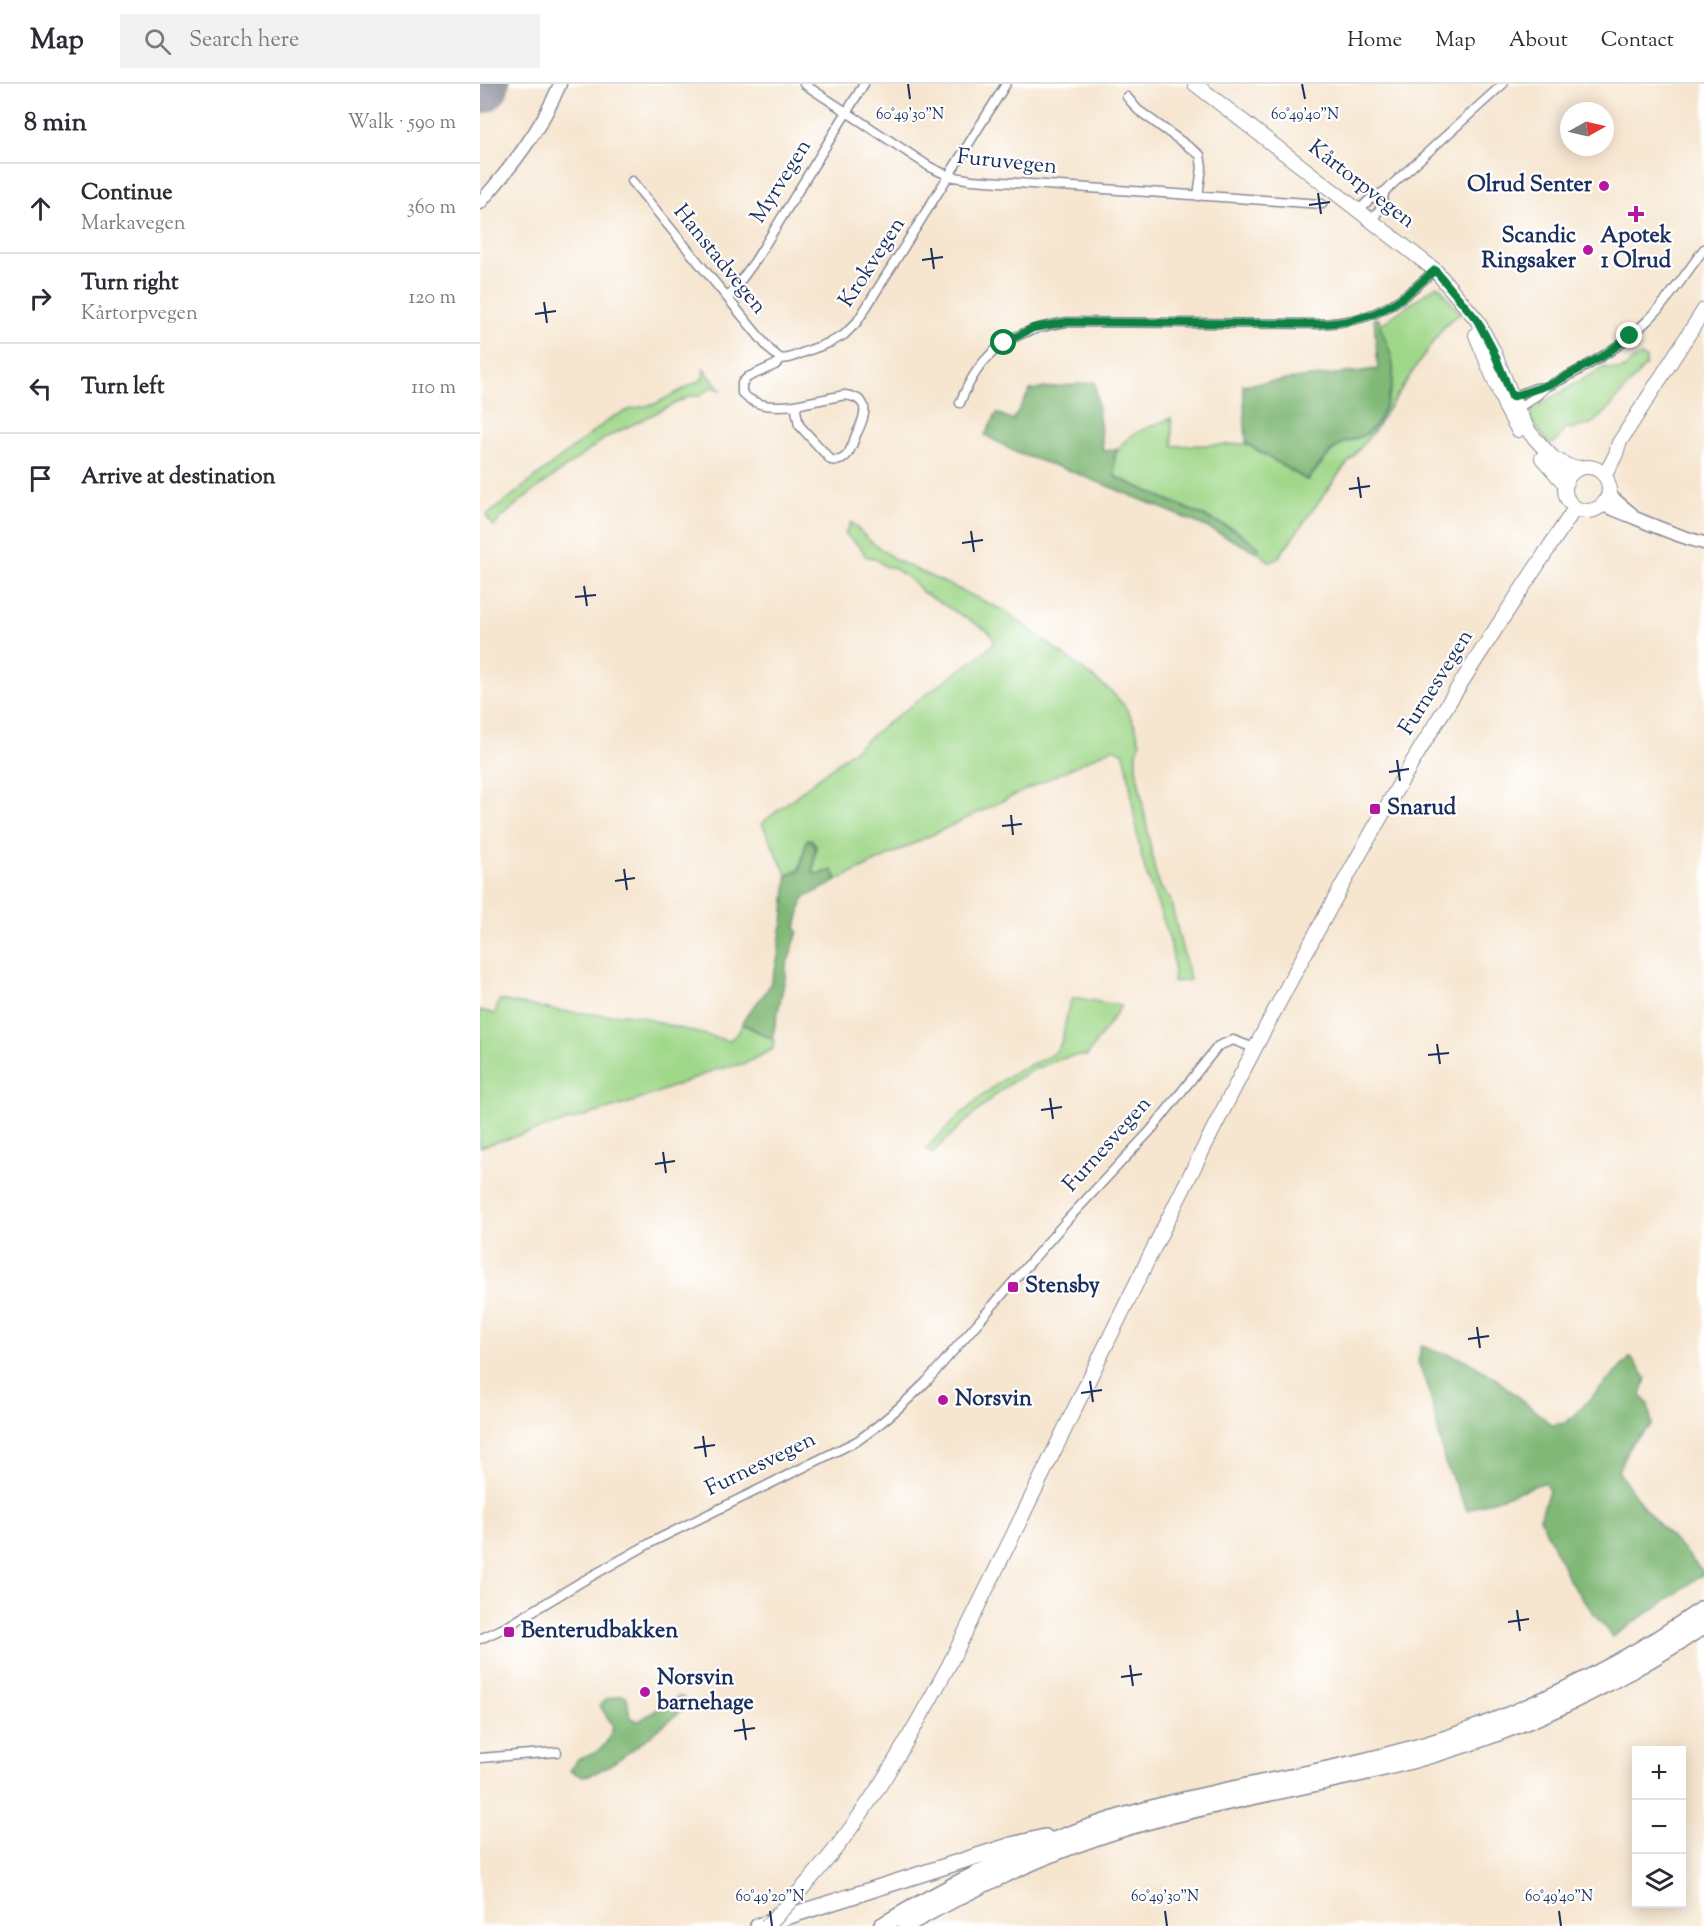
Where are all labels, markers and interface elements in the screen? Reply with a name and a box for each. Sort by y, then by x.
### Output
search box [120,14,540,68]
text: Map [30,21,84,61]
icon: search [141,25,174,58]
text: Search here [189,25,299,57]
text: Home [1347,26,1402,56]
text: Map [1435,26,1476,56]
text: About [1509,26,1568,56]
text: Contact [1601,26,1674,56]
north arrow [1560,102,1614,156]
text: 8 min [24,105,87,142]
text: 60°49'30"N [876,105,944,126]
text: 60°49'40"N [1271,105,1339,126]
text: Walk · 590 m [348,109,456,138]
street label: Kårtorpvegen [1301,133,1421,237]
street label: Myrvegen [743,134,821,230]
street label: Furuvegen [955,142,1059,184]
place label: Olrud Senter [1467,170,1593,202]
text: Continue [81,178,172,210]
marker: Olrud Senter [1597,179,1611,193]
icon: ahead [24,192,57,225]
text: 360 m [407,194,456,223]
street label: Hanstadvegen [664,198,774,322]
marker: Apotek 1 Olrud [1629,207,1643,221]
text: Markavegen [81,210,186,239]
street label: Krokvegen [832,211,914,315]
place label: Scandic Ringsaker [1482,221,1577,278]
place label: Apotek 1 Olrud [1600,221,1672,278]
marker: Scandic Ringsaker [1581,243,1595,257]
text: Turn right [81,268,178,300]
icon: right [24,282,57,315]
text: 120 m [408,284,456,313]
text: Kårtorpvegen [81,300,198,329]
route end [1616,322,1642,348]
route start [990,329,1016,355]
icon: left [24,372,57,405]
text: Turn left [81,372,164,404]
text: 110 m [411,374,456,403]
icon: arrive [24,462,57,495]
text: Arrive at destination [81,462,276,494]
street label: Furnesvegen [1392,624,1482,742]
place label: Snarud [1387,793,1457,825]
marker: Snarud [1368,802,1382,816]
street label: Furnesvegen [1056,1090,1160,1200]
place label: Stensby [1025,1271,1100,1303]
marker: Stensby [1006,1280,1020,1294]
place label: Norsvin [955,1384,1032,1416]
marker: Norsvin [936,1393,950,1407]
street label: Furnesvegen [700,1424,822,1506]
place label: Benterudbakken [521,1616,678,1648]
marker: Benterudbakken [502,1625,516,1639]
place label: Norsvin barnehage [656,1663,754,1720]
marker: Norsvin barnehage [638,1685,652,1699]
map controls [1632,1746,1686,1908]
button: + [1632,1746,1686,1800]
button: − [1632,1800,1686,1854]
button: layers [1632,1854,1686,1908]
text: 60°49'20"N [736,1887,805,1908]
text: 60°49'30"N [1131,1887,1199,1908]
text: 60°49'40"N [1525,1887,1593,1908]

